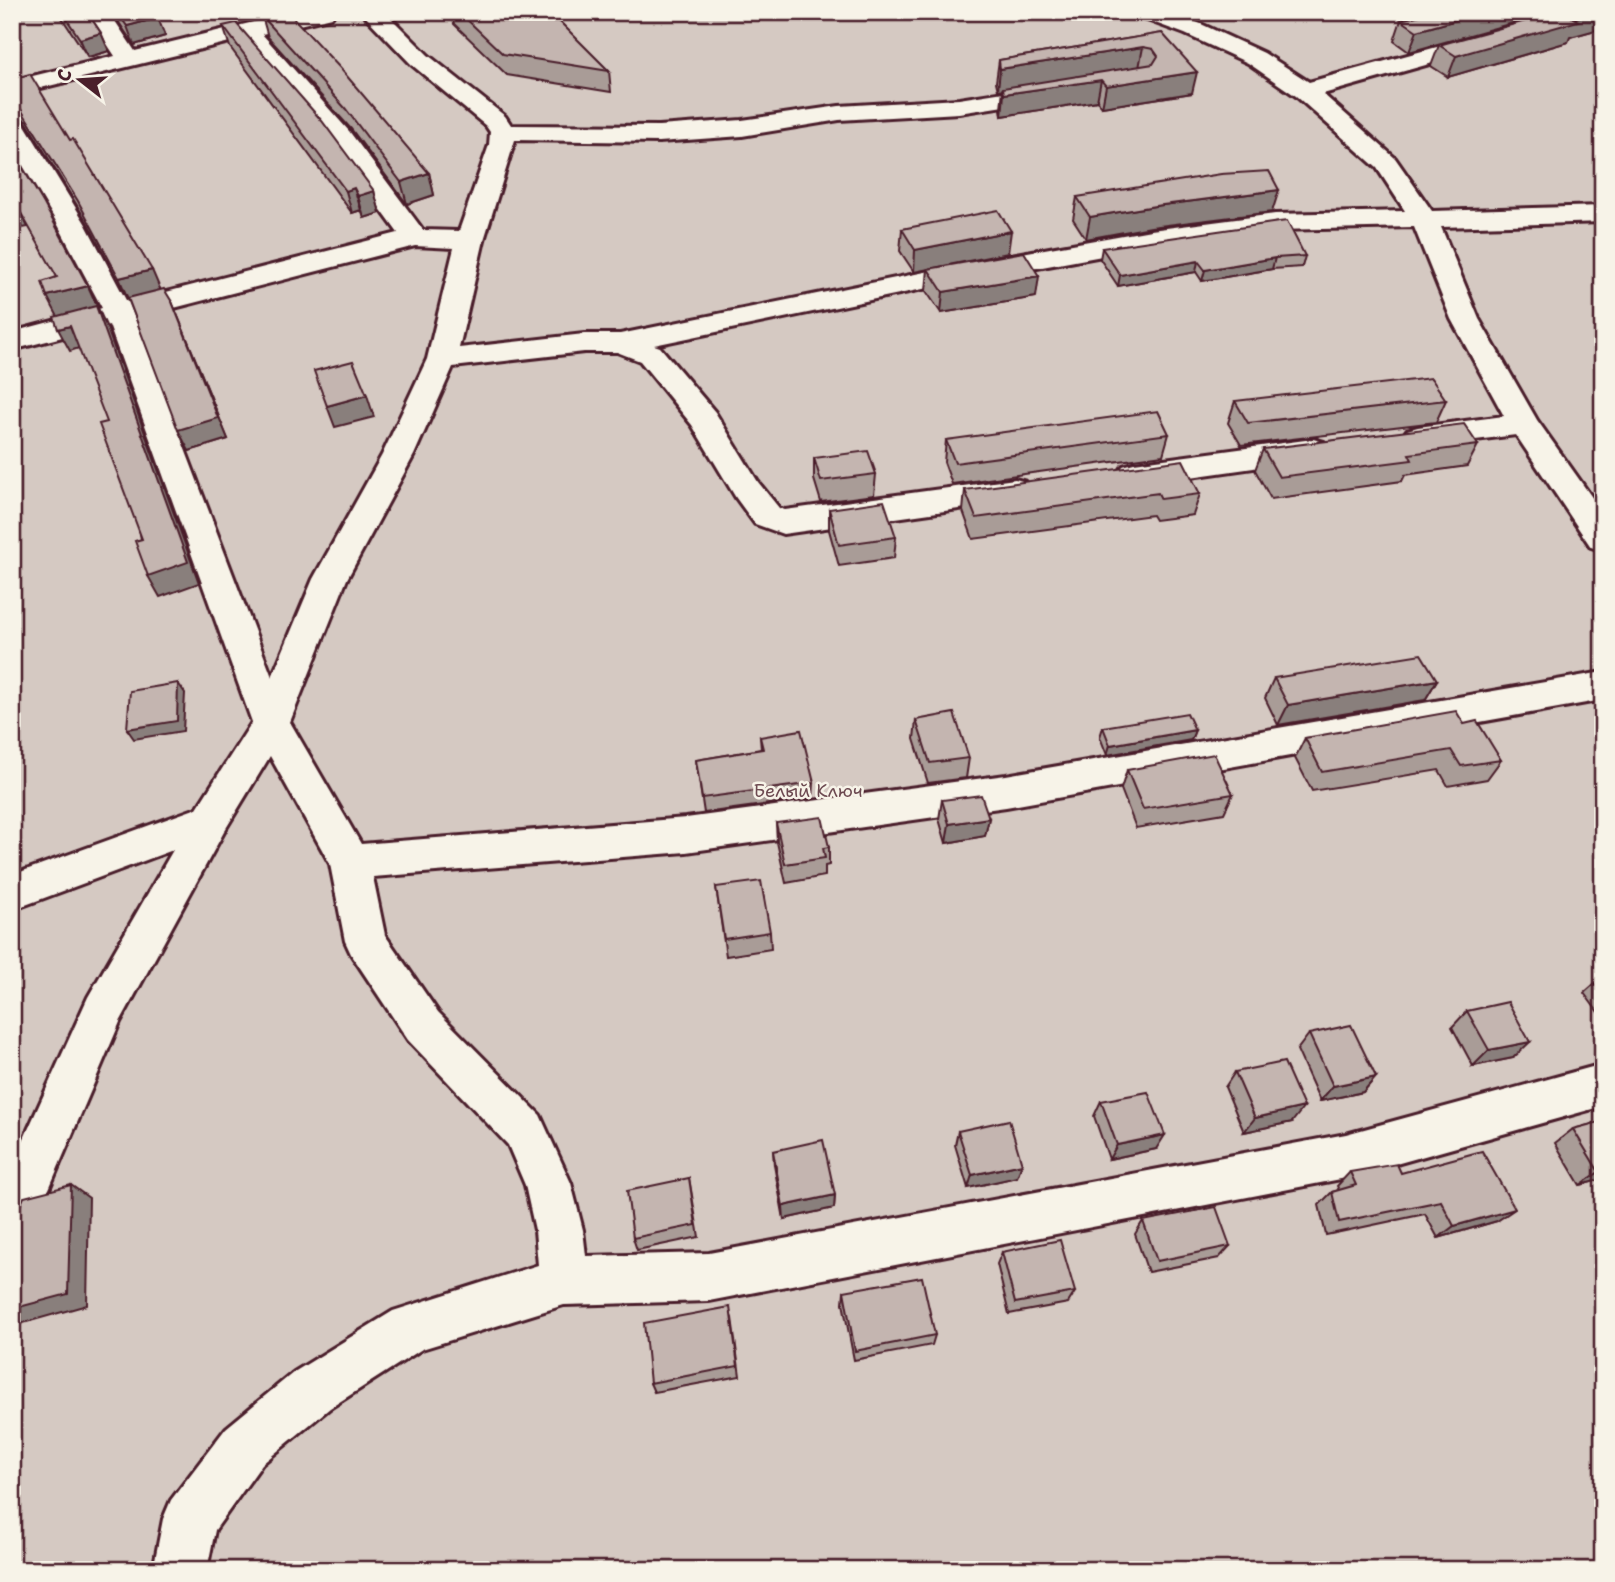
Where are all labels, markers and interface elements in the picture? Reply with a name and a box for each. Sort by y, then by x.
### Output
north arrow [46,46,116,116]
text: С [51,66,78,84]
park label: Белый Ключ [753,779,863,803]

